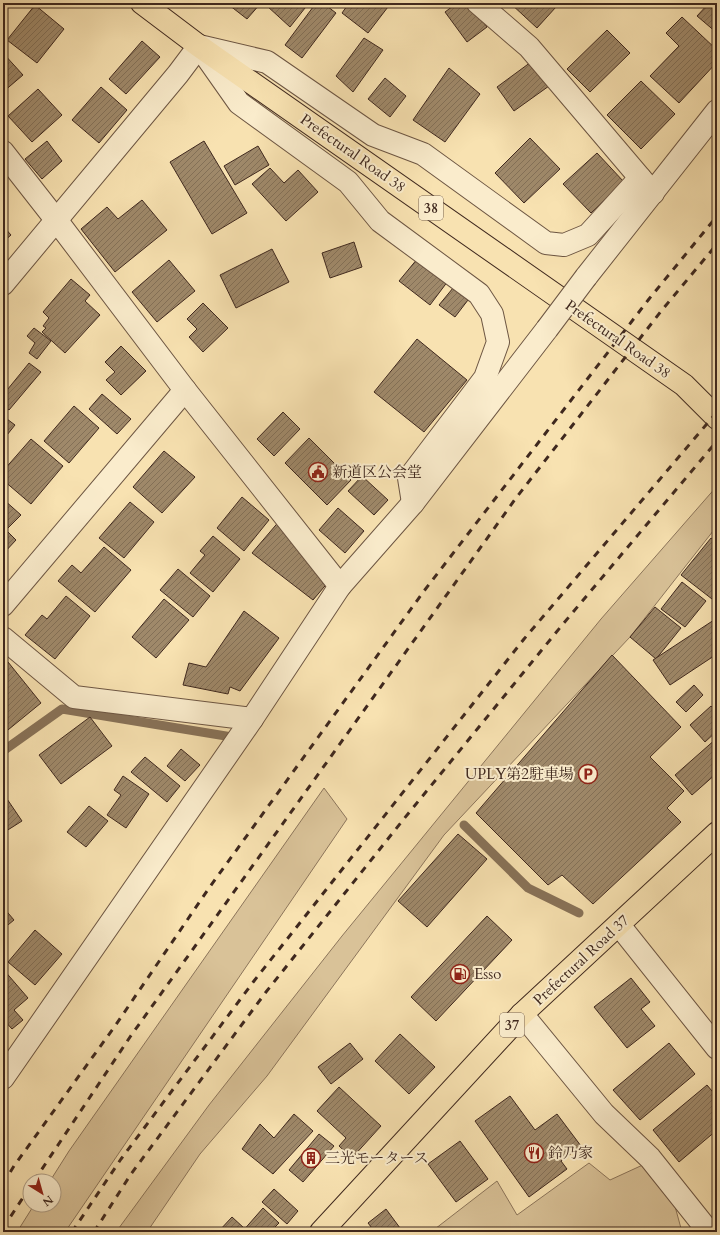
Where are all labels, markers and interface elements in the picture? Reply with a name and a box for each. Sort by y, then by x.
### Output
street label: Prefectural Road 38 [296,109,410,197]
road number: 38 [419,196,443,220]
street label: Prefectural Road 38 [561,295,675,383]
public building icon: 新道区公会堂 [307,461,329,483]
place label: 新道区公会堂 [332,462,422,482]
parking icon: UPLY第2駐車場 [577,763,599,785]
place label: UPLY第2駐車場 [465,764,574,784]
street label: Prefectural Road 37 [529,910,634,1010]
fuel station icon: Esso [449,963,471,985]
place label: Esso [474,964,501,984]
road number: 37 [500,1013,524,1037]
restaurant icon: 鈴乃家 [523,1142,545,1164]
place label: 鈴乃家 [548,1143,593,1163]
building icon: 三光モータース [300,1147,322,1169]
place label: 三光モータース [325,1148,429,1168]
north arrow [22,1173,62,1213]
text: N [39,1192,56,1210]

